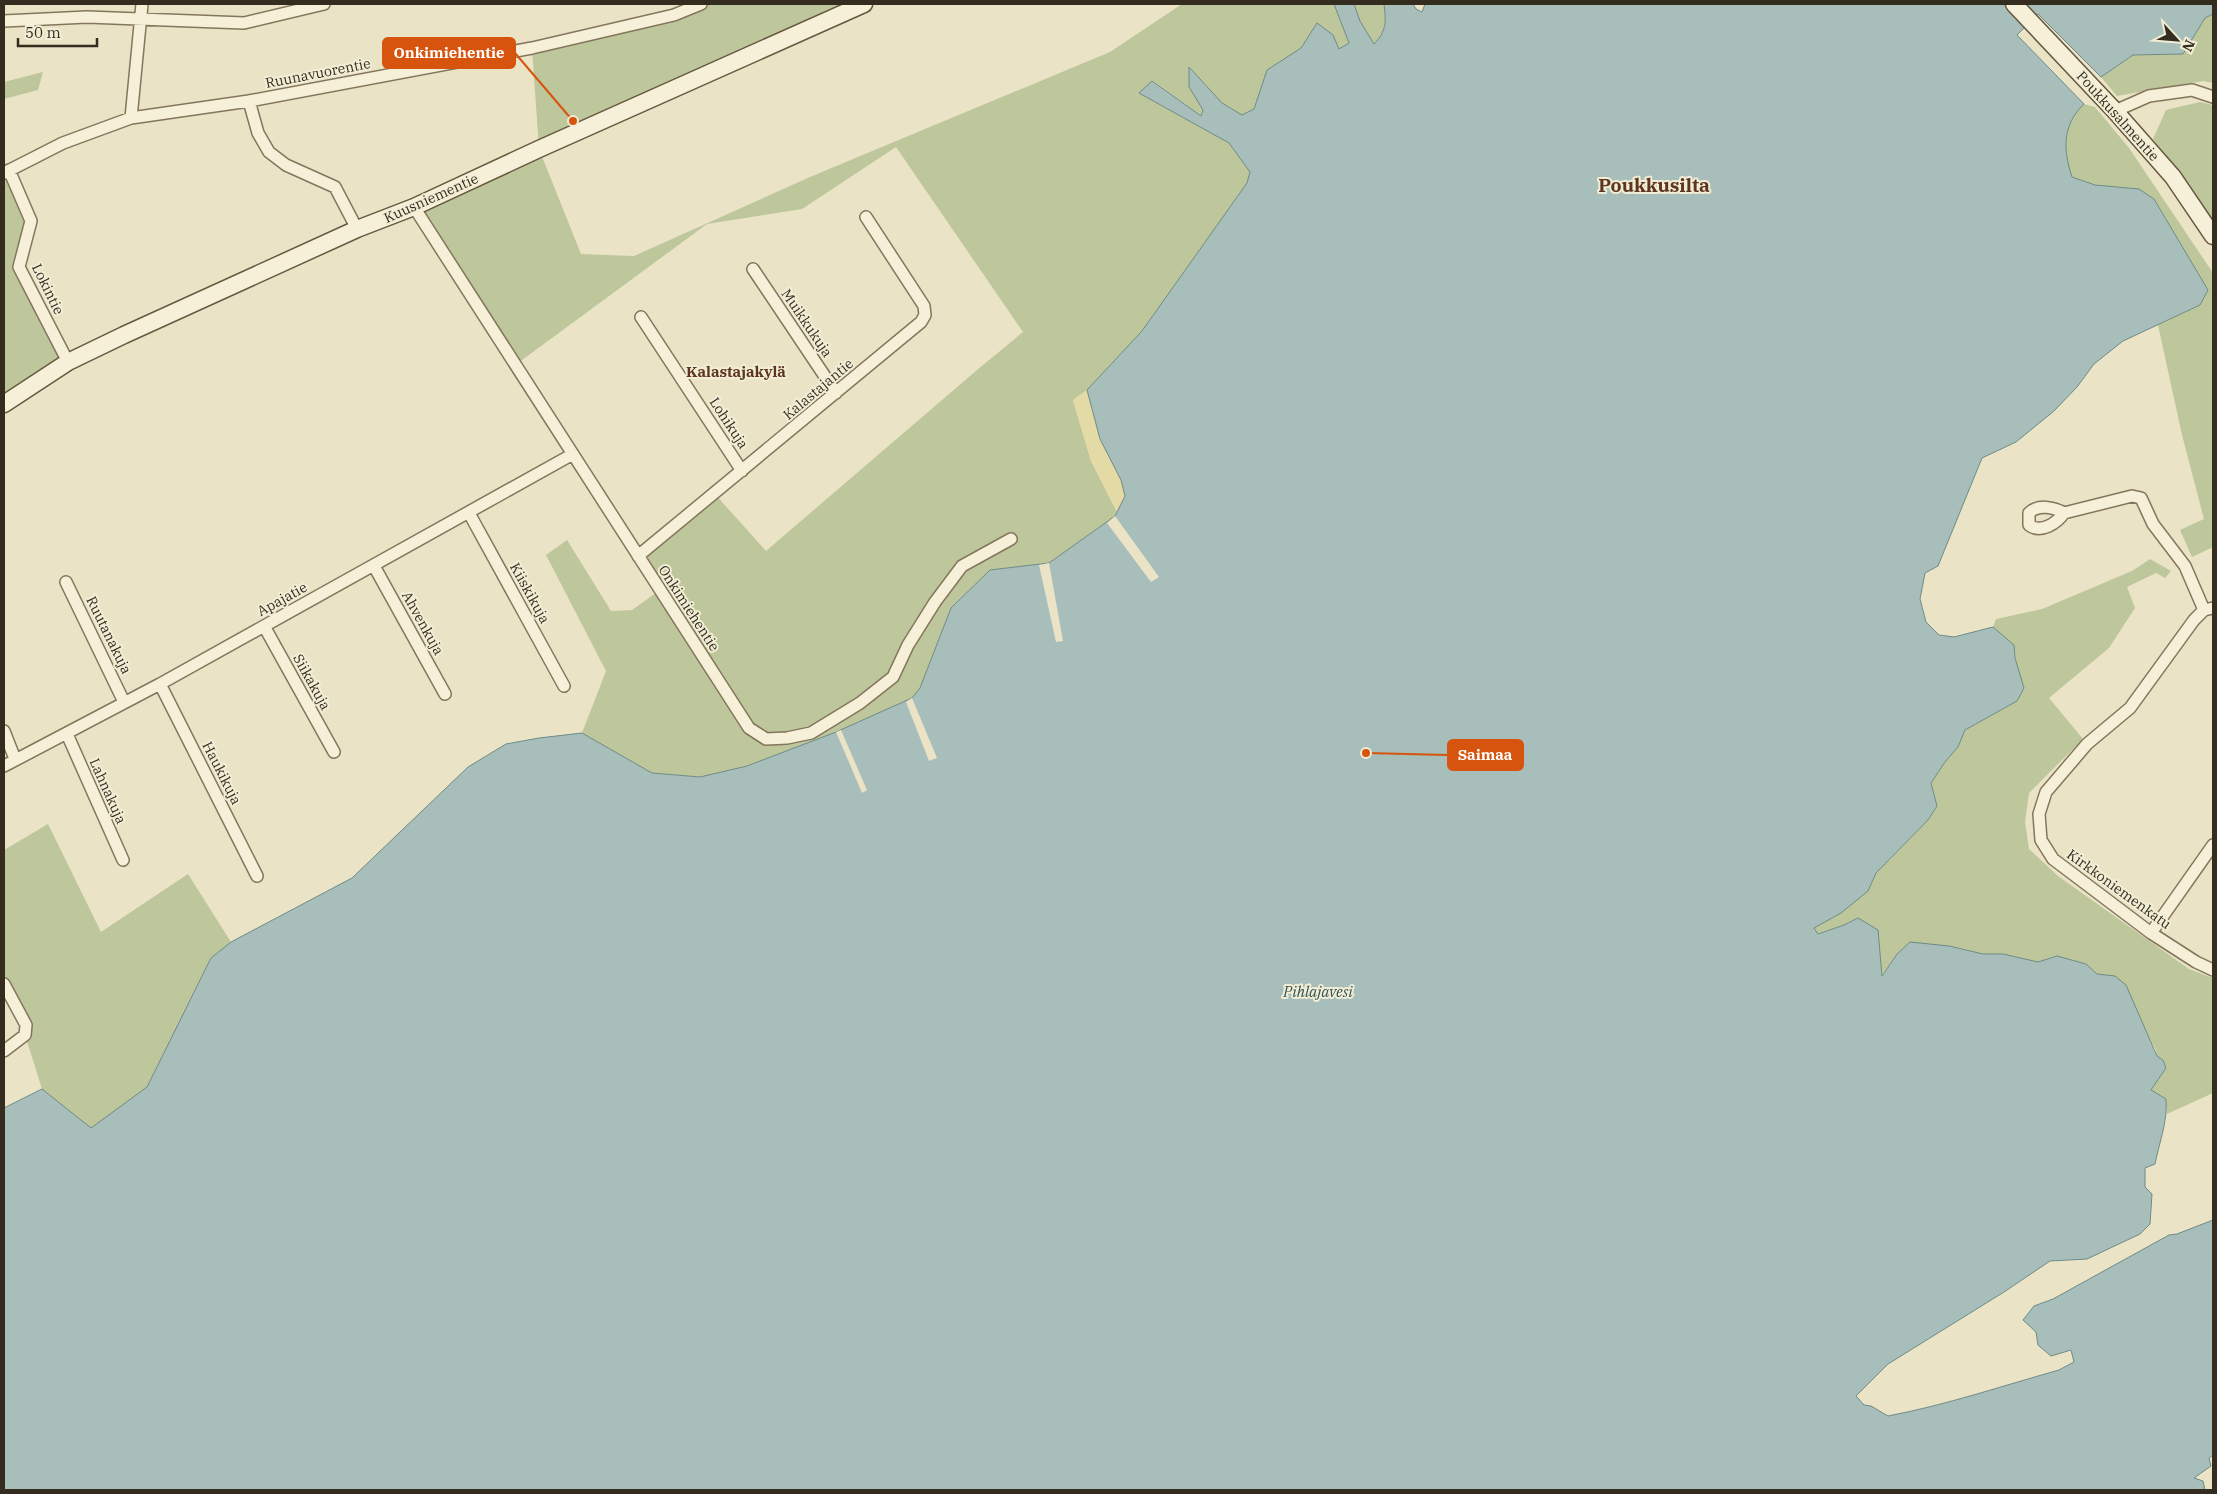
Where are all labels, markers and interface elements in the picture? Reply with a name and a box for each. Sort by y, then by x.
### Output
scale bar [18,15,96,47]
north arrow [2152,15,2202,65]
text: 50 m [25,23,61,42]
text: N [2178,37,2199,55]
callout: Onkimiehentie [383,38,515,68]
text: Onkimiehentie [393,43,505,62]
street label: Ruunavuorentie [264,54,372,92]
street label: Poukkusalmentie [2073,67,2163,165]
street label: Kuusniementie [381,169,481,227]
district label: Poukkusilta [1598,173,1710,197]
street label: Lokintie [28,261,68,317]
street label: Muikkukuja [778,285,837,361]
street label: Kalastajantie [779,354,857,424]
district label: Kalastajakylä [686,362,786,381]
street label: Lohikuja [706,394,753,452]
street label: Kiiskikuja [506,559,554,627]
street label: Onkimiehentie [655,562,723,654]
street label: Apajatie [254,578,310,620]
street label: Ahvenkuja [398,588,448,658]
street label: Ruutanakuja [82,593,136,677]
street label: Siikakuja [289,651,335,714]
street label: Haukikuja [198,738,246,808]
callout: Saimaa [1448,740,1523,770]
text: Saimaa [1458,745,1513,764]
street label: Lahnakuja [86,755,131,827]
street label: Kirkkoniemenkatu [2063,845,2175,933]
water label: Pihlajavesi [1282,982,1353,1001]

